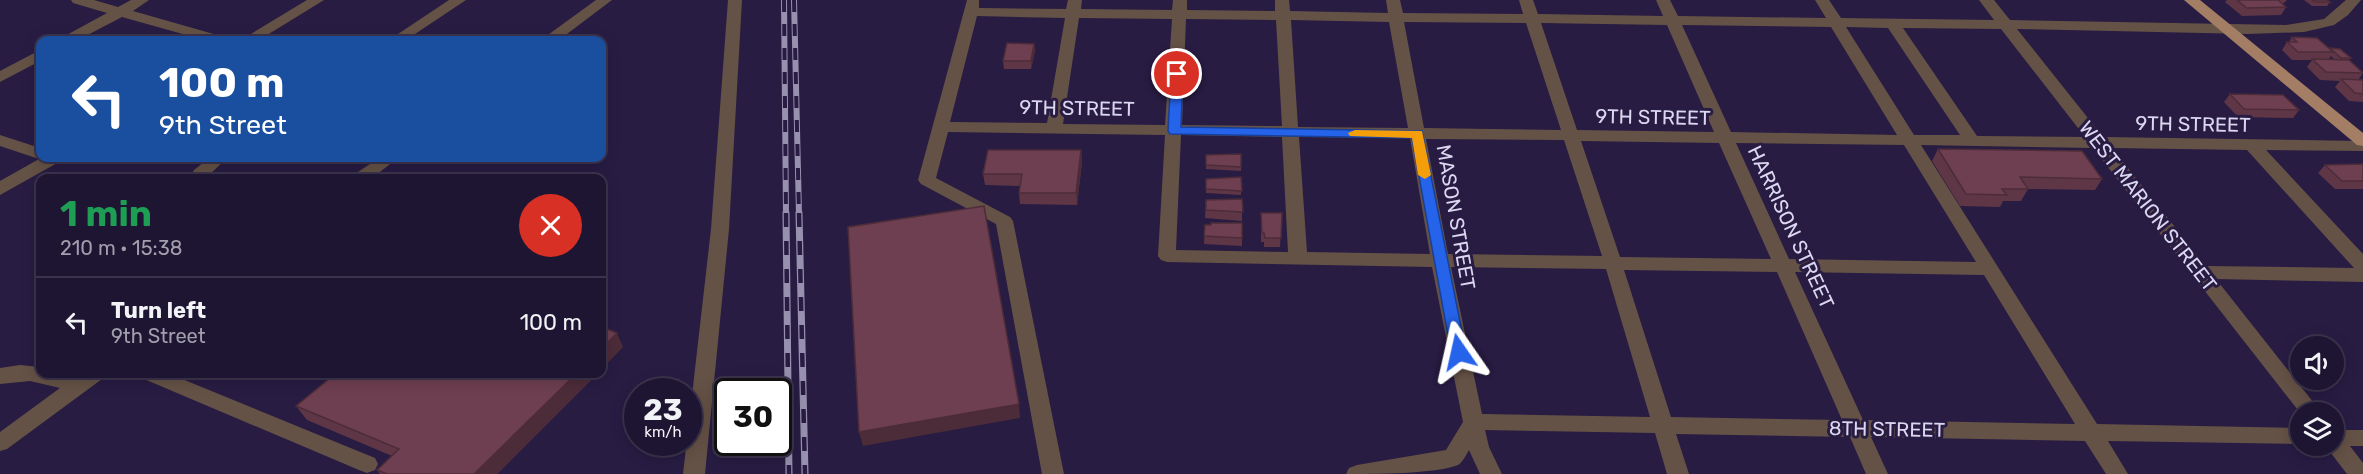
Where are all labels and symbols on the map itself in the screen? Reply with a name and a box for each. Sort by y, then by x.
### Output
pin [1151,48,1202,99]
street label: 9TH STREET [1019,95,1135,121]
street label: 9TH STREET [1595,104,1711,130]
street label: 9TH STREET [2135,111,2251,137]
street label: WEST MARION STREET [2074,116,2222,296]
street label: HARRISON STREET [1743,142,1839,313]
street label: MASON STREET [1431,143,1481,292]
position arrow [1427,320,1491,384]
speed limit sign: 30 [714,378,792,456]
street label: 8TH STREET [1829,416,1946,442]

